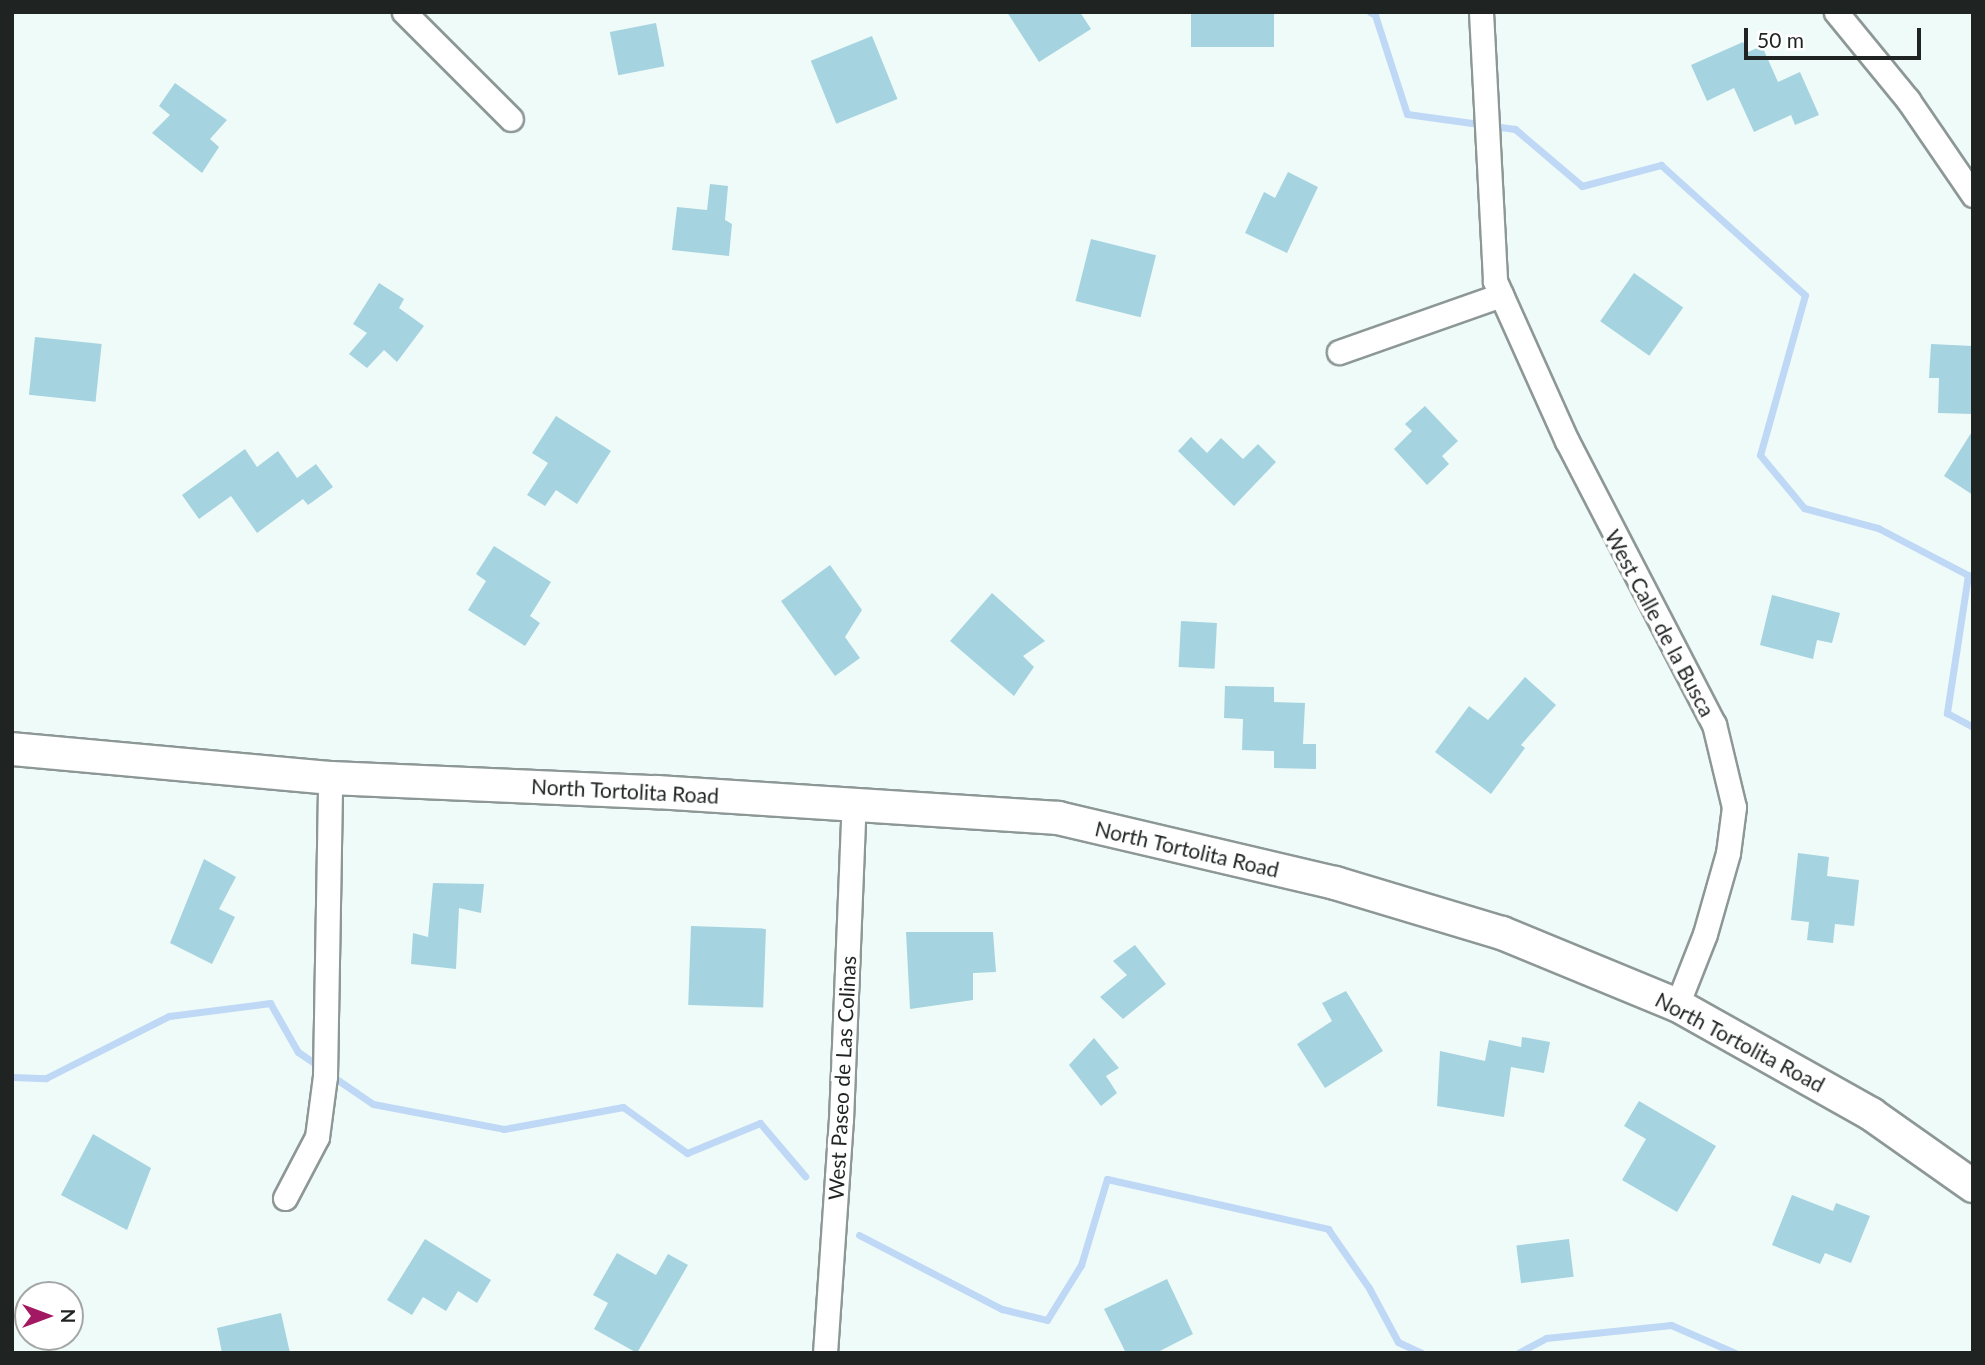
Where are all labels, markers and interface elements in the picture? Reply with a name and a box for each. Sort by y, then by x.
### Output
scale bar [1747,14,1924,58]
text: 50 m [1757,27,1804,52]
street label: West Calle de la Busca [1600,525,1720,721]
street label: North Tortolita Road [530,773,720,809]
street label: North Tortolita Road [1092,816,1282,882]
street label: West Paseo de Las Colinas [823,955,861,1201]
street label: North Tortolita Road [1651,987,1829,1097]
north arrow [14,1281,84,1351]
text: N [57,1309,80,1323]

